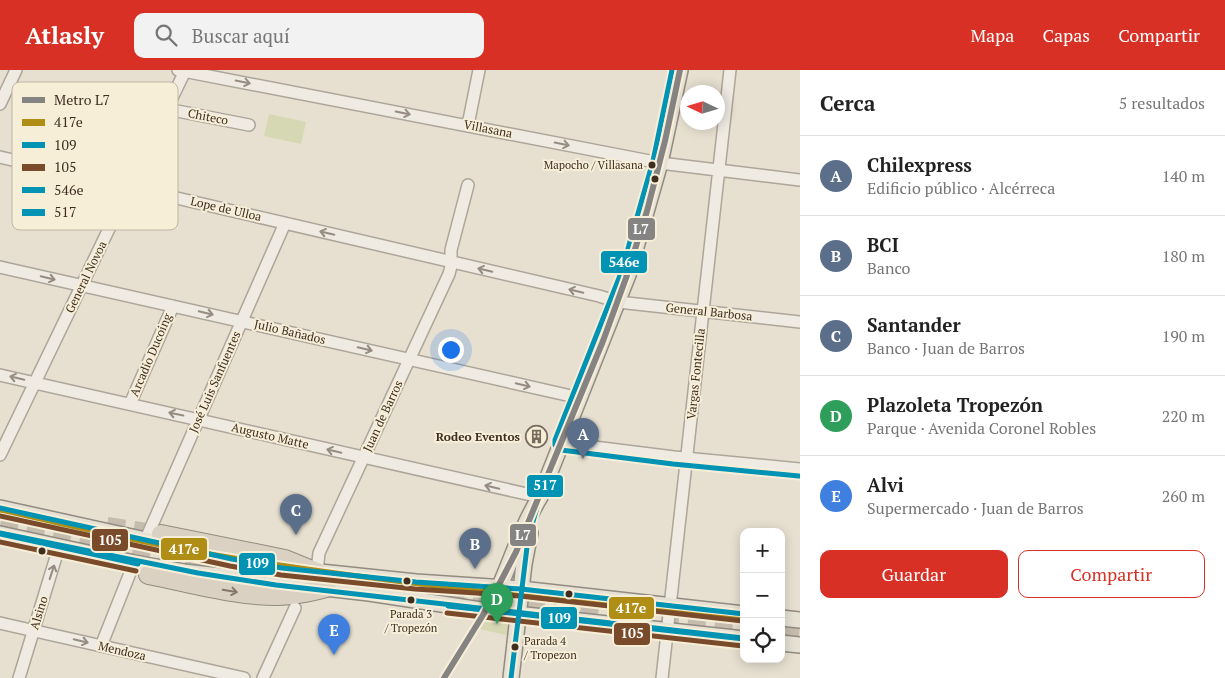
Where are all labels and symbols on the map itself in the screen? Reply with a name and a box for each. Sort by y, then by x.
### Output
one-way arrow [235,78,251,88]
legend [12,82,178,230]
north arrow [680,85,725,130]
text: Metro L7 [54,90,110,109]
street label: Chiteco [187,105,230,128]
one-way arrow [394,108,410,118]
text: 417e [54,112,83,131]
street label: Villasana [462,116,514,141]
text: 109 [54,135,76,154]
one-way arrow [554,139,570,149]
text: 105 [54,157,76,176]
place label: Mapocho / Villasana [544,158,643,172]
marker: Mapocho / Villasana [647,160,657,170]
unlabelled marker [650,174,660,184]
text: 546e [54,180,83,199]
street label: Lope de Ulloa [189,193,263,224]
text: 517 [54,202,76,221]
line badge: L7 [627,217,656,241]
text: L7 [633,219,649,238]
one-way arrow [320,228,336,237]
street label: General Novoa [62,238,109,315]
line badge: 546e [600,250,648,274]
text: 546e [608,252,640,271]
one-way arrow [478,265,494,274]
one-way arrow [39,273,55,283]
one-way arrow [568,285,584,295]
street label: General Barbosa [665,299,753,324]
one-way arrow [198,309,214,318]
street label: Arcadio Ducoing [126,310,175,399]
street label: Julio Bañados [253,316,327,347]
street label: Vargas Fontecilla [683,328,708,420]
street label: José Luis Sanfuentes [185,329,244,435]
your location [438,337,464,363]
one-way arrow [356,345,372,354]
one-way arrow [10,373,26,383]
street label: Juan de Barros [359,378,406,454]
one-way arrow [515,381,531,390]
one-way arrow [168,409,184,418]
pin: A [567,418,599,459]
street label: Augusto Matte [230,419,310,452]
building icon: Rodeo Eventos [524,425,548,449]
place label: Rodeo Eventos [436,429,521,444]
one-way arrow [326,446,342,455]
line badge: 517 [526,474,564,498]
text: 517 [533,475,557,494]
one-way arrow [485,482,501,491]
pin: C [280,494,312,535]
line badge: L7 [509,523,537,547]
text: L7 [515,525,531,544]
line badge: 105 [91,528,129,552]
pin: B [459,528,491,569]
text: 105 [98,530,122,549]
line badge: 417e [160,537,208,561]
text: 417e [169,539,200,558]
unlabelled marker [37,546,47,556]
line badge: 109 [238,552,276,576]
text: 109 [245,553,269,572]
one-way arrow [47,565,57,581]
unlabelled marker [402,576,412,586]
pin: D [481,583,513,624]
one-way arrow [221,586,237,596]
unlabelled marker [564,589,574,599]
street label: Alsino [26,594,51,631]
marker: Parada 3 / Tropezón [406,595,416,605]
line badge: 417e [608,596,655,620]
text: 417e [616,598,647,617]
line badge: 109 [540,606,578,630]
place label: Parada 3 / Tropezón [384,607,438,635]
text: 109 [547,608,571,627]
pin: E [318,614,350,655]
line badge: 105 [613,622,651,646]
text: 105 [620,623,644,642]
place label: Parada 4 / Tropezon [523,634,577,662]
one-way arrow [72,637,88,646]
street label: Mendoza [97,638,147,663]
marker: Parada 4 / Tropezon [510,642,520,652]

